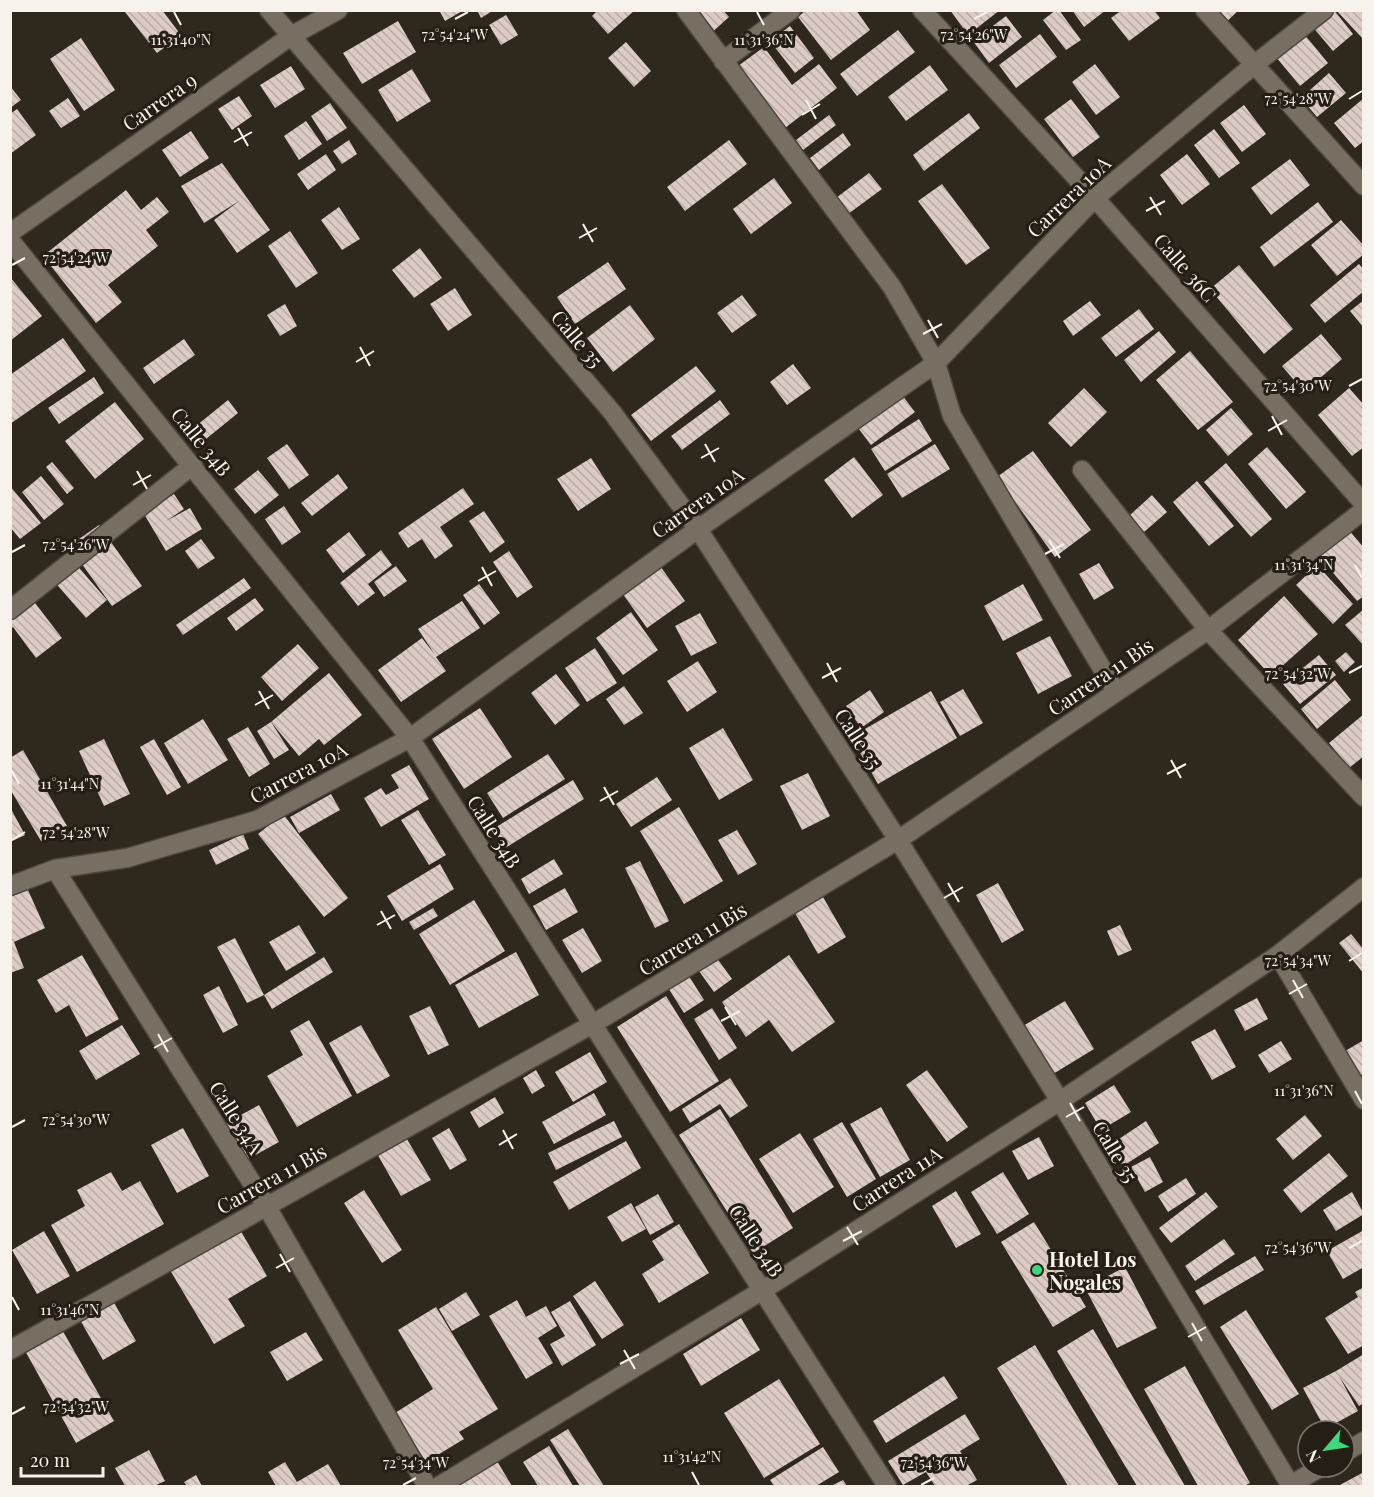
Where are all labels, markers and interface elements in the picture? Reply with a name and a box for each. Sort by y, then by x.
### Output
text: 72°54'24"W [422,24,489,44]
text: 72°54'26"W [941,24,1008,44]
text: 11°31'40"N [151,29,212,49]
text: 11°31'36"N [734,29,794,49]
street label: Carrera 9 [116,66,202,136]
text: 72°54'28"W [1264,88,1332,108]
street label: Carrera 10A [1020,149,1116,243]
street label: Calle 36C [1149,227,1223,307]
text: 72°54'24"W [43,247,110,267]
street label: Calle 35 [546,304,610,372]
text: 72°54'30"W [1264,375,1332,395]
street label: Calle 34B [166,401,238,481]
street label: Carrera 10A [645,460,749,544]
text: 72°54'26"W [43,534,110,554]
text: 11°31'34"N [1274,554,1334,574]
street label: Carrera 11 Bis [1042,631,1158,721]
text: 72°54'32"W [1265,663,1331,683]
street label: Calle 35 [829,702,889,774]
street label: Carrera 10A [244,735,352,809]
text: 11°31'44"N [41,773,100,793]
street label: Calle 34B [462,789,528,873]
text: 72°54'28"W [42,822,110,842]
street label: Carrera 11 Bis [633,895,751,981]
text: 72°54'34"W [1265,950,1331,970]
street label: Calle 34A [204,1075,270,1159]
text: 11°31'36"N [1274,1080,1334,1100]
text: 72°54'30"W [42,1109,110,1129]
street label: Calle 35 [1087,1115,1145,1187]
street label: Carrera 11 Bis [211,1137,331,1219]
street label: Carrera 11A [846,1139,947,1217]
street label: Calle 34B [724,1199,790,1281]
text: 72°54'36"W [1265,1237,1332,1257]
place label: Hotel Los Nogales [1049,1245,1137,1295]
marker: Hotel Los Nogales [1030,1263,1044,1277]
text: 11°31'46"N [40,1299,100,1319]
text: 72°54'32"W [43,1396,109,1416]
north arrow [1296,1419,1356,1479]
scale bar [21,1440,104,1478]
text: 11°31'42"N [663,1446,722,1466]
text: N [1300,1446,1324,1467]
text: 20 m [30,1448,70,1472]
text: 72°54'34"W [383,1452,449,1472]
text: 72°54'36"W [901,1452,968,1472]

